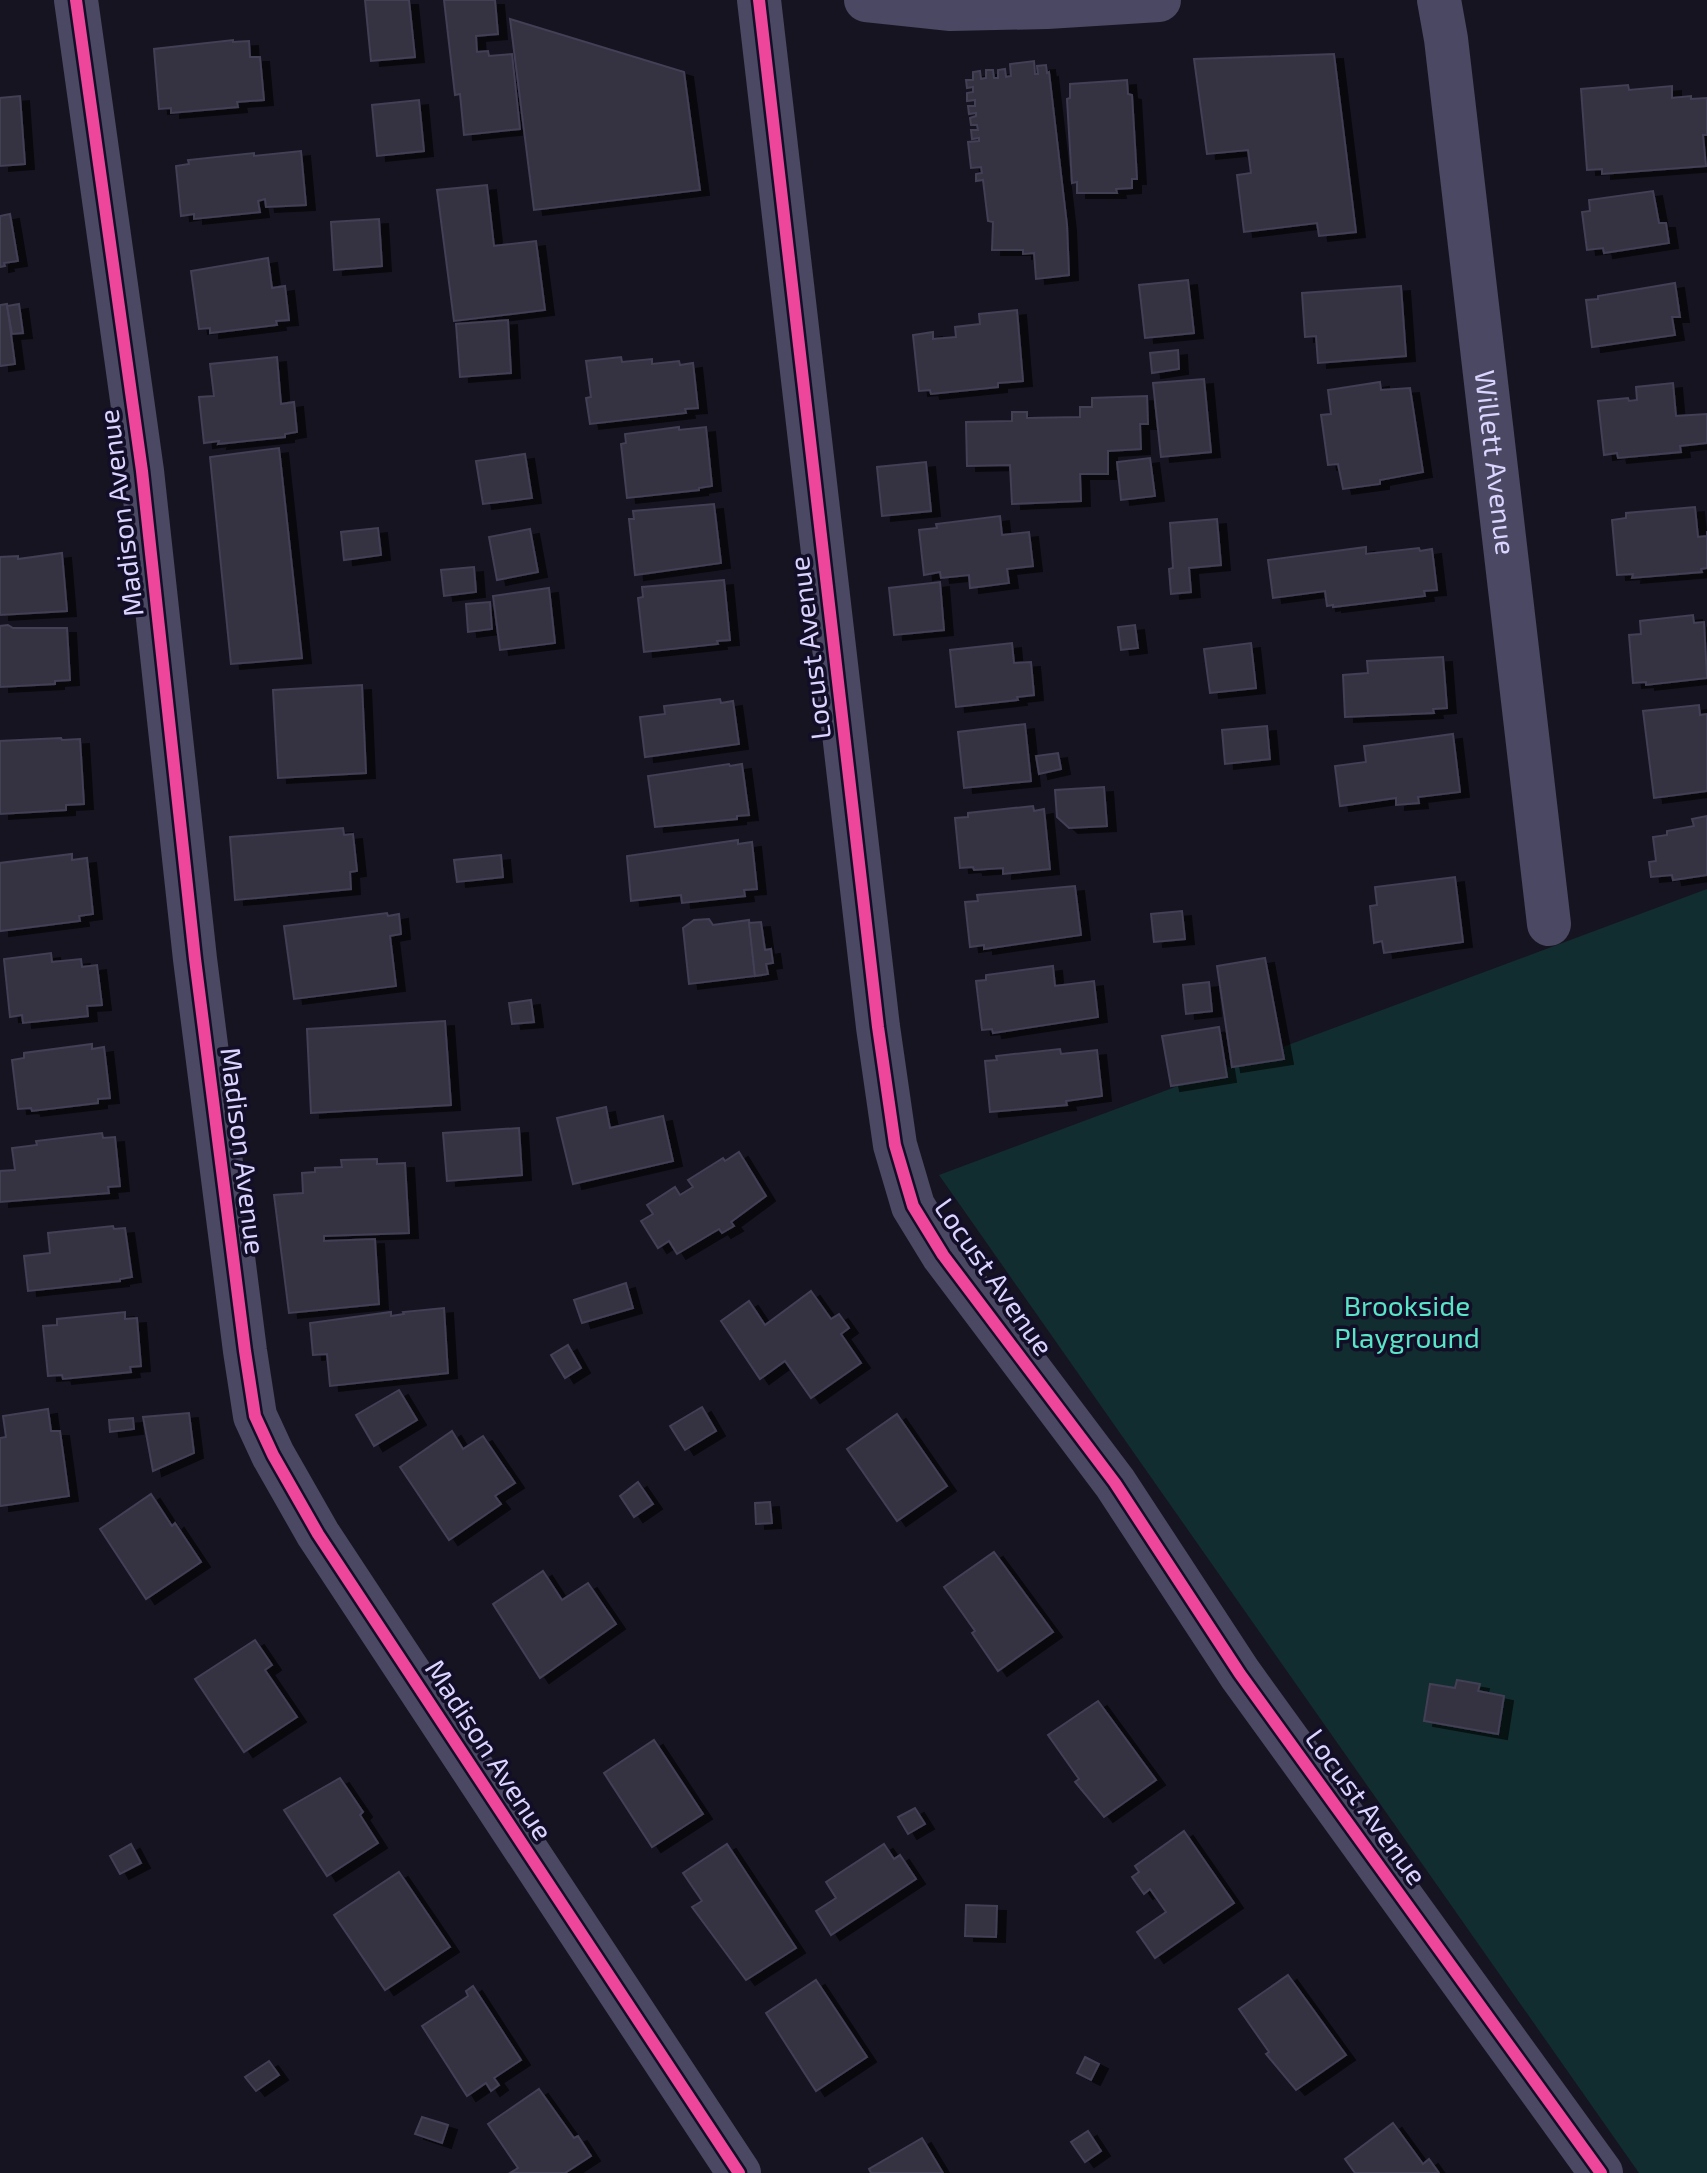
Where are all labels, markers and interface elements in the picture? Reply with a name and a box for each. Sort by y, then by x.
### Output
street label: Willett Avenue [1469,368,1524,557]
street label: Madison Avenue [90,407,150,619]
street label: Locust Avenue [781,555,837,742]
street label: Madison Avenue [214,1045,274,1257]
street label: Locust Avenue [928,1191,1062,1362]
park label: Brookside Playground [1334,1288,1480,1354]
street label: Madison Avenue [419,1653,561,1846]
street label: Locust Avenue [1299,1722,1435,1891]

